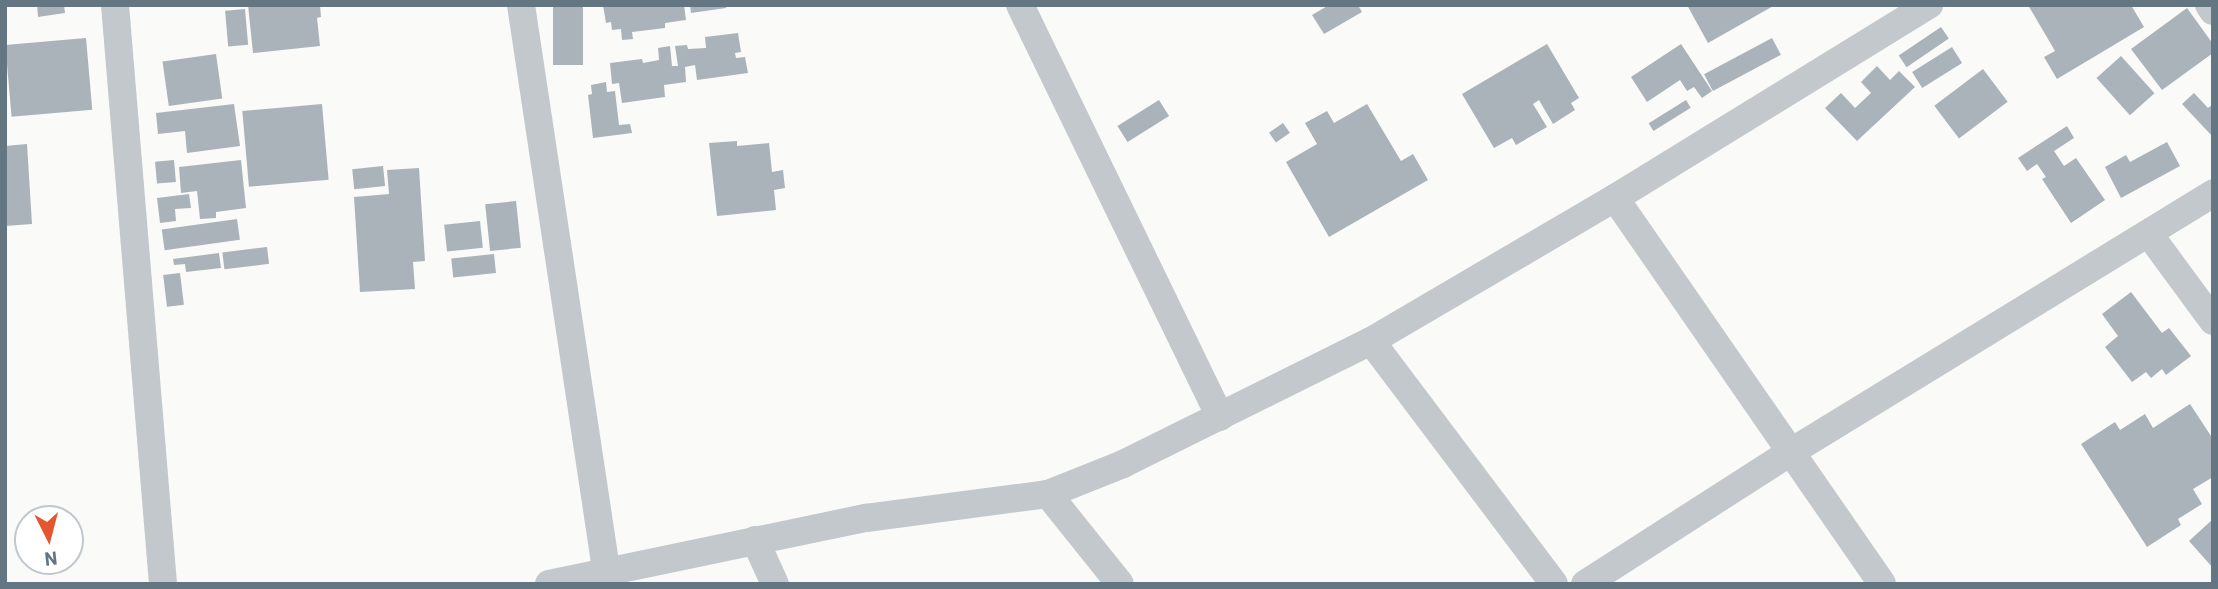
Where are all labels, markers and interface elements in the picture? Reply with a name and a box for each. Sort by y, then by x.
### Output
north arrow [14,505,84,575]
text: N [44,547,59,571]

